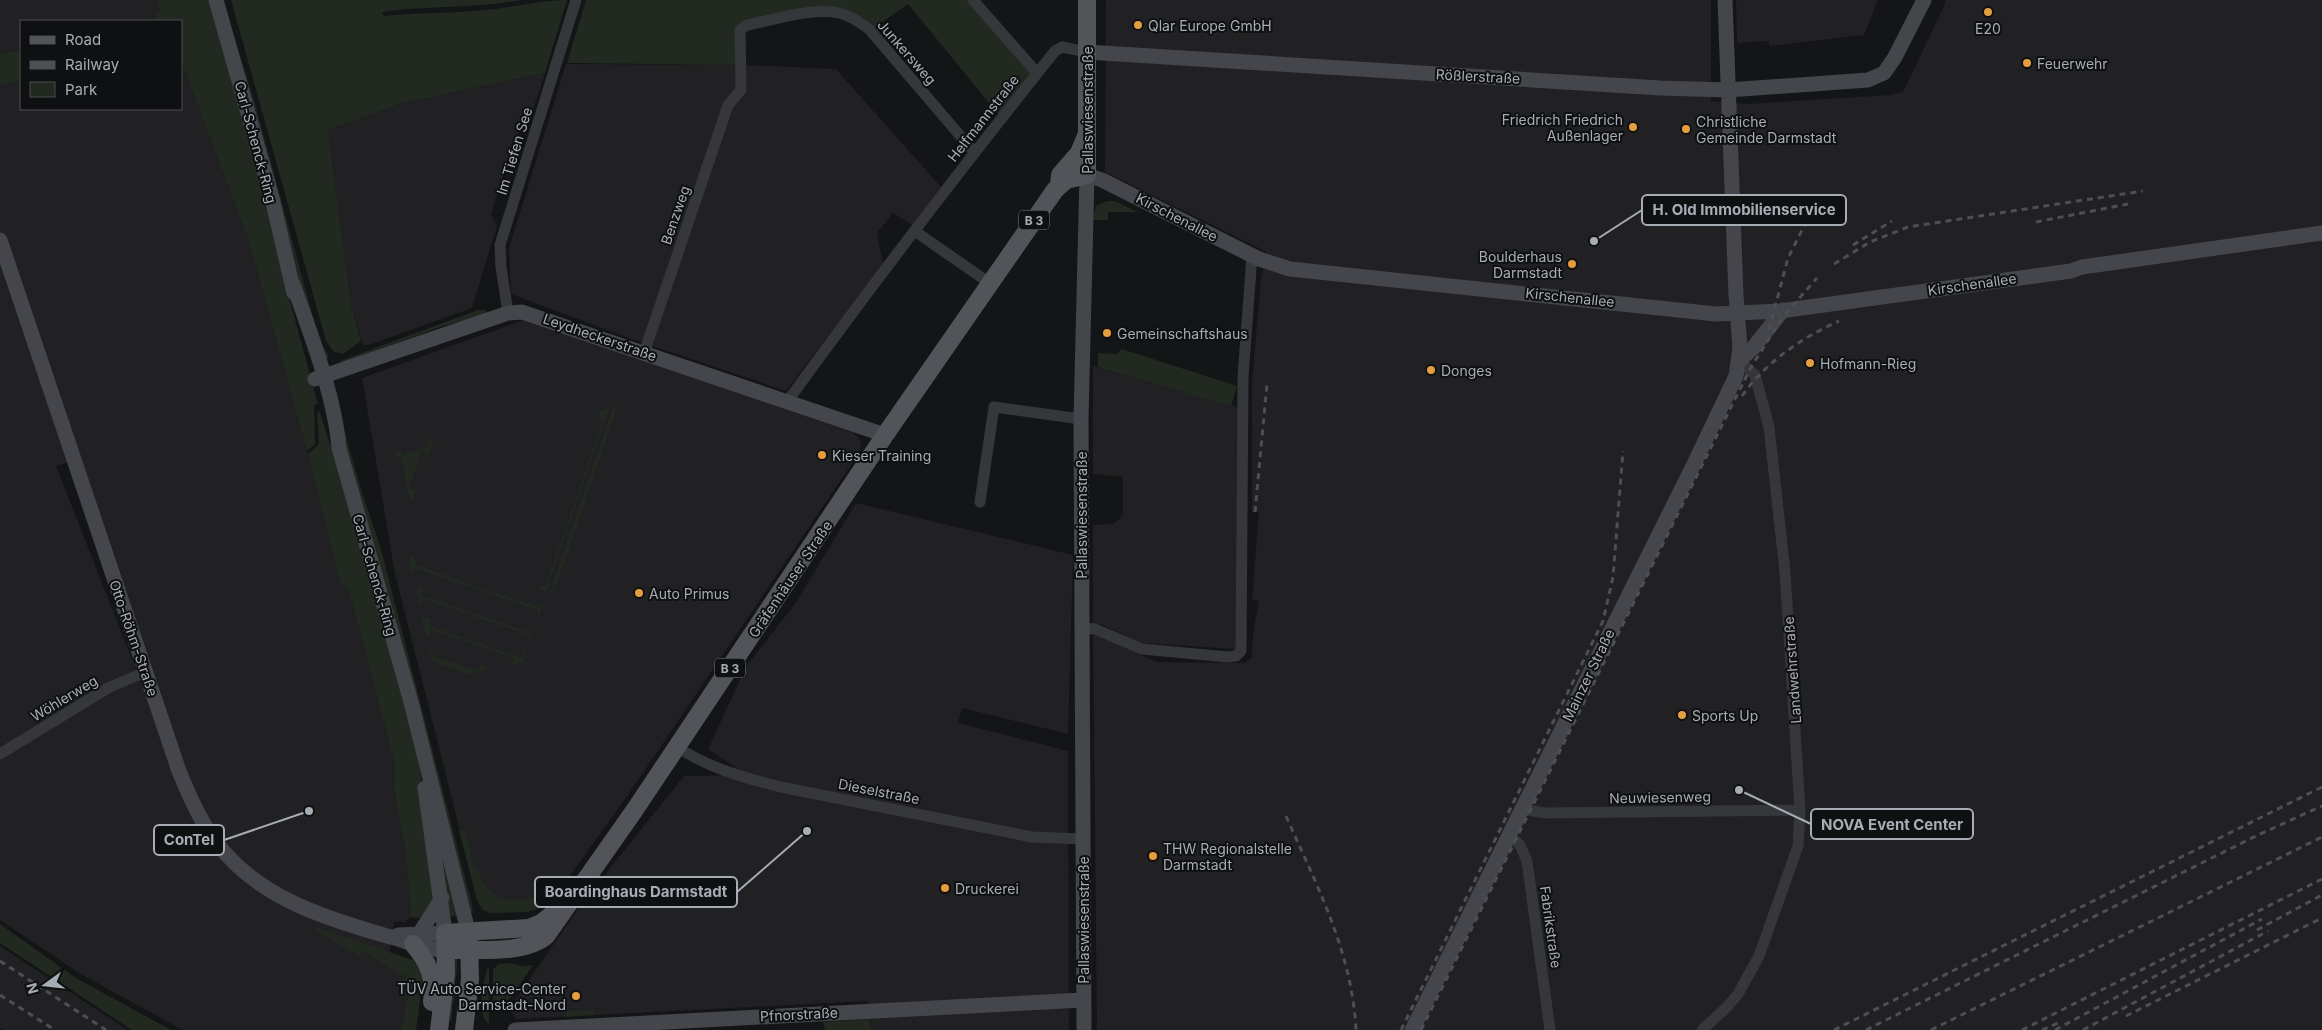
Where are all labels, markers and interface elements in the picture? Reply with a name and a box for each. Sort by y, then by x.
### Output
marker: E20 [1982,6,1994,18]
street label: Junkersweg [874,16,940,88]
place label: Qlar Europe GmbH [1148,17,1272,34]
marker: Qlar Europe GmbH [1132,19,1144,31]
legend [20,20,182,110]
place label: E20 [1975,20,2001,37]
text: Road [65,30,101,49]
street label: Pallaswiesenstraße [1079,46,1096,174]
text: Railway [65,55,120,74]
place label: Feuerwehr [2037,55,2108,72]
marker: Feuerwehr [2021,57,2033,69]
street label: Rößlerstraße [1435,65,1521,87]
street label: Helfmannstraße [944,71,1022,165]
street label: Carl-Schenck-Ring [232,79,280,205]
text: Park [65,80,98,99]
street label: Im Tiefen See [493,105,535,197]
place label: Friedrich Friedrich Außenlager [1502,111,1623,144]
place label: Christliche Gemeinde Darmstadt [1696,113,1837,146]
marker: Friedrich Friedrich Außenlager [1627,121,1639,133]
marker: Christliche Gemeinde Darmstadt [1680,123,1692,135]
street label: Benzweg [657,183,693,247]
street label: Kirschenallee [1133,189,1221,245]
callout: H. Old Immobilienservice [1642,195,1846,225]
text: H. Old Immobilienservice [1652,200,1836,219]
road number: B 3 [1019,210,1049,230]
place label: Boulderhaus Darmstadt [1479,248,1562,281]
marker: Boulderhaus Darmstadt [1566,258,1578,270]
street label: Kirschenallee [1927,269,2017,299]
street label: Kirschenallee [1525,284,1615,310]
street label: Leydheckerstraße [541,310,659,364]
place label: Gemeinschaftshaus [1117,325,1248,342]
marker: Gemeinschaftshaus [1101,327,1113,339]
place label: Hofmann-Rieg [1820,355,1916,372]
marker: Hofmann-Rieg [1804,357,1816,369]
place label: Donges [1441,362,1492,379]
marker: Donges [1425,364,1437,376]
place label: Kieser Training [832,447,931,464]
marker: Kieser Training [816,449,828,461]
street label: Pallaswiesenstraße [1073,451,1090,579]
street label: Carl-Schenck-Ring [349,512,401,638]
street label: Gräfenhäuser Straße [745,517,835,641]
street label: Otto-Röhm-Straße [106,578,162,698]
place label: Auto Primus [649,585,729,602]
marker: Auto Primus [633,587,645,599]
street label: Landwehrstraße [1780,616,1804,724]
street label: Mainzer Straße [1558,626,1618,724]
road number: B 3 [715,658,745,678]
street label: Wöhlerweg [28,671,100,725]
place label: Sports Up [1692,707,1758,724]
marker: Sports Up [1676,709,1688,721]
street label: Dieselstraße [837,775,921,807]
street label: Neuwiesenweg [1609,788,1711,806]
callout: NOVA Event Center [1811,809,1973,839]
text: NOVA Event Center [1821,815,1963,834]
callout: ConTel [154,825,224,855]
text: ConTel [164,830,214,849]
place label: THW Regionalstelle Darmstadt [1163,840,1292,873]
marker: THW Regionalstelle Darmstadt [1147,850,1159,862]
street label: Pallaswiesenstraße [1075,856,1092,984]
callout: Boardinghaus Darmstadt [535,877,737,907]
place label: Druckerei [955,880,1019,897]
text: Boardinghaus Darmstadt [545,882,728,901]
marker: Druckerei [939,882,951,894]
street label: Fabrikstraße [1537,885,1565,969]
north arrow [20,960,70,1010]
place label: TÜV Auto Service-Center Darmstadt-Nord [397,980,566,1013]
text: N [22,981,42,996]
marker: TÜV Auto Service-Center Darmstadt-Nord [570,990,582,1002]
street label: Pfnorstraße [760,1003,838,1025]

